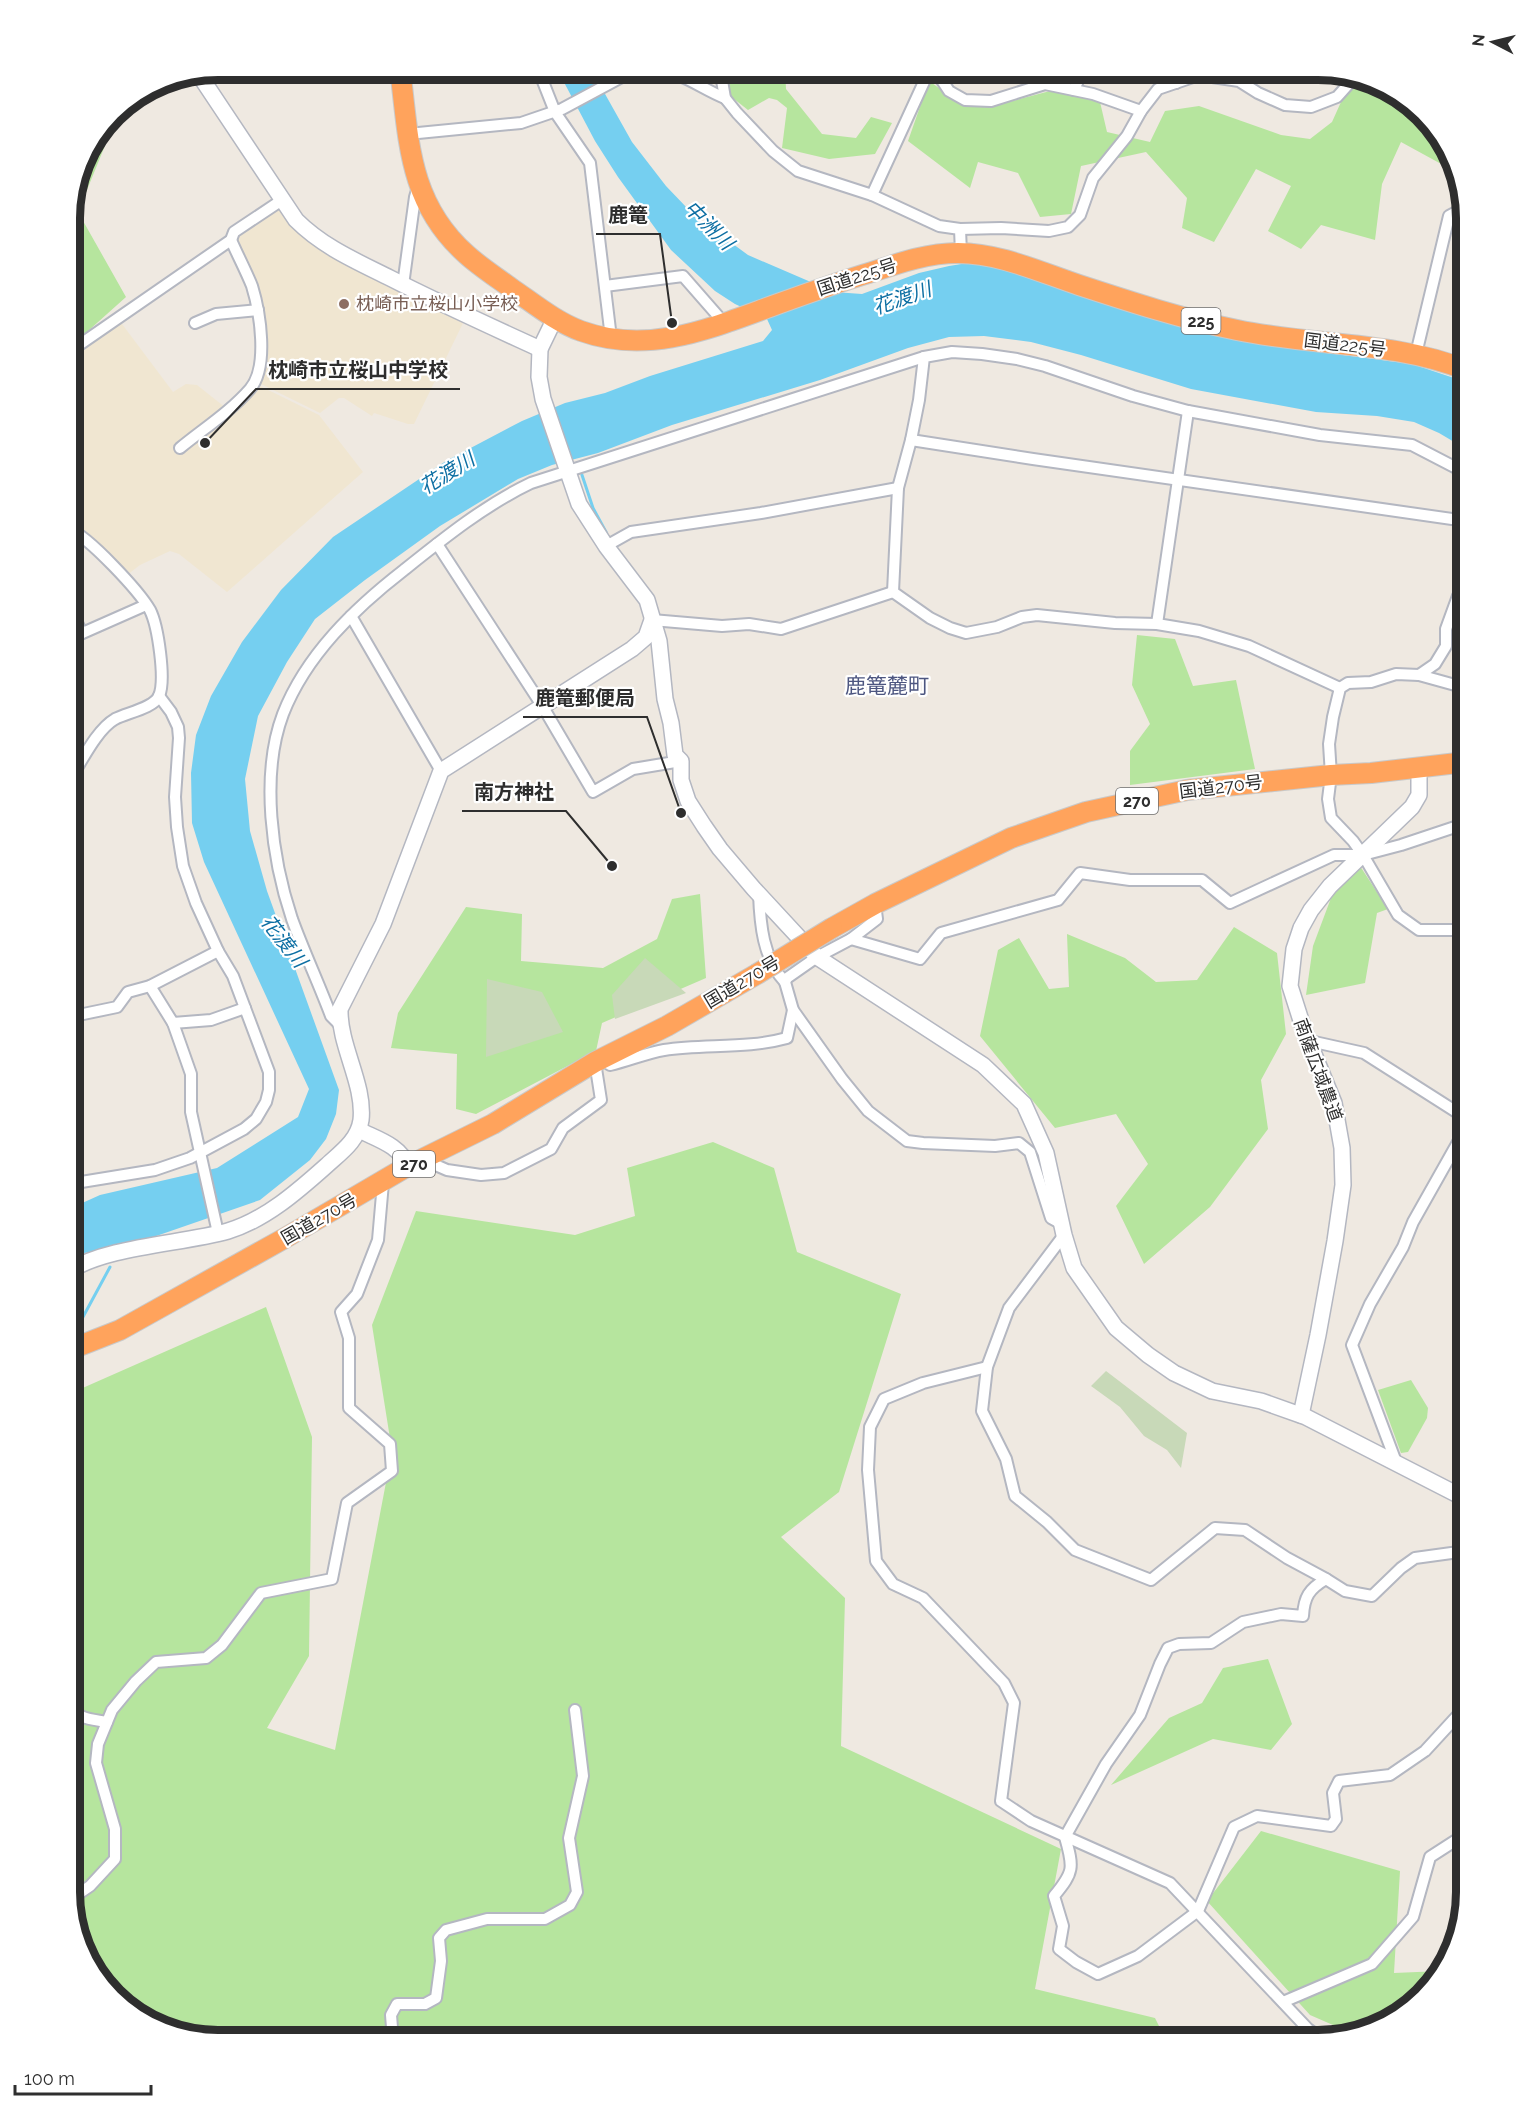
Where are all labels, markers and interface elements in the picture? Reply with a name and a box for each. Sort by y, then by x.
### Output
north arrow [1463,12,1523,72]
text: N [1468,33,1489,47]
water label: 中洲川 [679,195,740,256]
callout: 鹿篭 [596,196,660,234]
text: 鹿篭 [608,203,648,227]
street label: 国道225号 [814,254,899,299]
water label: 花渡川 [870,276,936,319]
place label: 枕崎市立桜山小学校 [356,293,518,314]
marker: 枕崎市立桜山小学校 [337,297,351,311]
road number: 225 [1182,308,1220,334]
street label: 国道225号 [1303,329,1387,360]
callout: 枕崎市立桜山中学校 [256,351,460,389]
text: 枕崎市立桜山中学校 [268,358,448,382]
water label: 花渡川 [415,446,480,499]
district label: 鹿篭麓町 [845,673,929,698]
callout: 鹿篭郵便局 [523,679,647,717]
text: 鹿篭郵便局 [535,686,635,710]
street label: 国道270号 [1178,771,1264,802]
callout: 南方神社 [462,773,566,811]
text: 南方神社 [474,780,554,804]
road number: 270 [1116,788,1158,814]
water label: 花渡川 [256,910,313,974]
street label: 国道270号 [700,951,783,1012]
street label: 南薩広域農道 [1290,1015,1347,1124]
road number: 270 [393,1151,435,1177]
street label: 国道270号 [277,1188,360,1249]
scale bar [15,2058,152,2096]
text: 100 m [24,2068,75,2089]

